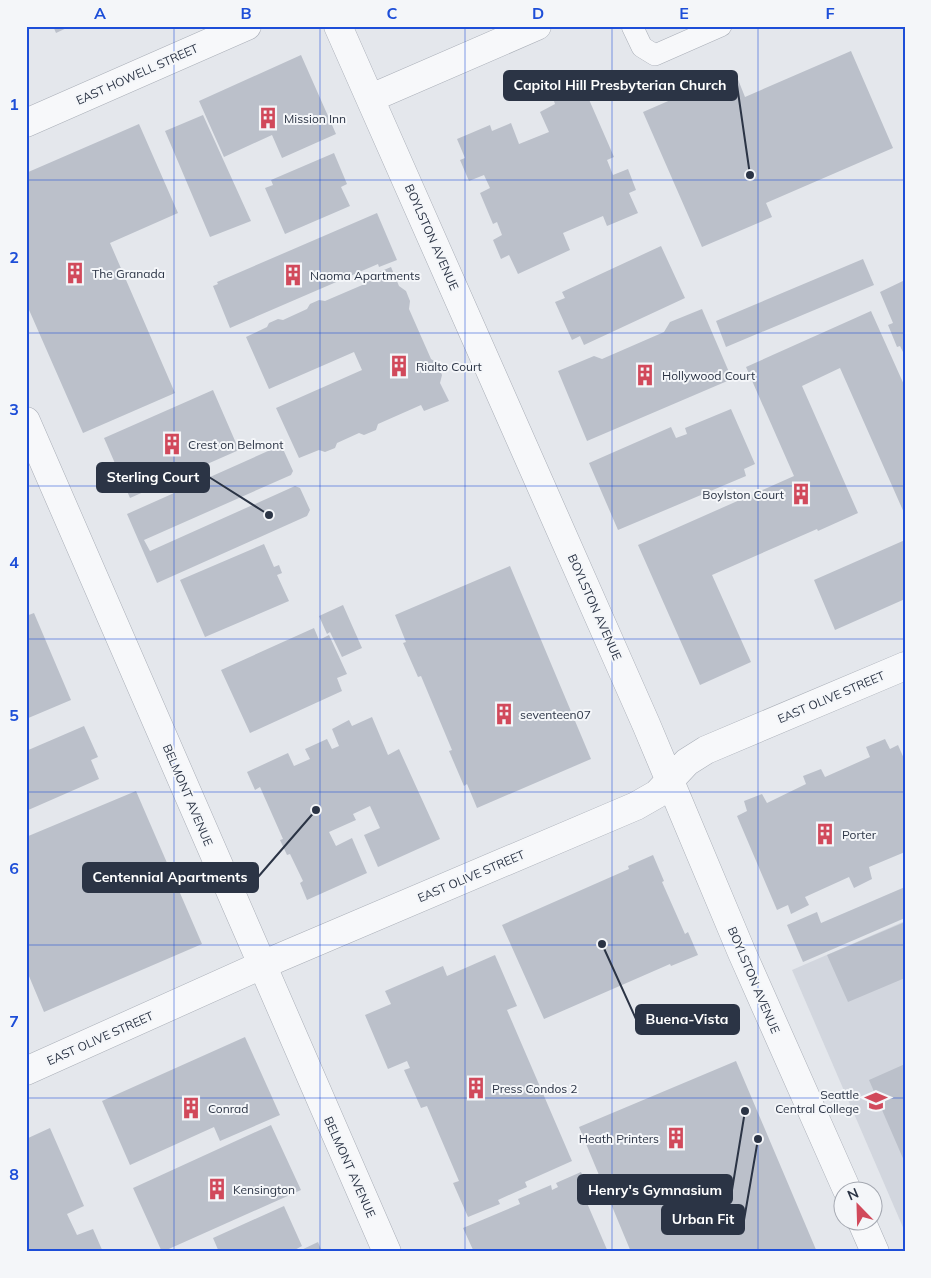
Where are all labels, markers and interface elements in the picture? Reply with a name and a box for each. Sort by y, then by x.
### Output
text: A [94,3,106,23]
text: B [240,3,252,23]
text: C [387,3,398,23]
text: D [532,3,544,23]
text: E [679,3,689,23]
text: F [825,3,835,23]
street label: EAST HOWELL STREET [74,40,201,108]
callout: Capitol Hill Presbyterian Church [504,71,737,100]
text: Capitol Hill Presbyterian Church [514,76,726,94]
text: 1 [9,94,19,114]
building icon: Mission Inn [255,105,281,131]
place label: Mission Inn [284,111,346,126]
street label: BOYLSTON AVENUE [402,182,462,292]
text: 2 [9,247,19,267]
building icon: The Granada [62,260,88,286]
building icon: Naoma Apartments [280,262,306,288]
place label: The Granada [92,266,165,281]
place label: Naoma Apartments [310,268,420,283]
building icon: Rialto Court [386,353,412,379]
place label: Rialto Court [416,359,482,374]
building icon: Hollywood Court [632,362,658,388]
place label: Hollywood Court [662,368,755,383]
text: 3 [9,399,19,419]
building icon: Crest on Belmont [159,431,185,457]
place label: Crest on Belmont [188,437,283,452]
callout: Sterling Court [97,463,209,492]
text: Sterling Court [107,468,200,486]
building icon: Boylston Court [788,481,814,507]
place label: Boylston Court [702,487,784,502]
text: 4 [9,552,19,572]
street label: BOYLSTON AVENUE [565,552,625,662]
street label: EAST OLIVE STREET [775,667,887,726]
building icon: seventeen07 [491,701,517,727]
text: 5 [9,705,19,725]
place label: seventeen07 [520,707,591,722]
street label: BELMONT AVENUE [160,742,216,848]
building icon: Porter [812,821,838,847]
place label: Porter [842,827,877,842]
street label: EAST OLIVE STREET [415,846,527,905]
text: 6 [9,858,19,878]
callout: Centennial Apartments [83,863,258,892]
text: Centennial Apartments [93,868,247,886]
street label: BOYLSTON AVENUE [725,924,783,1036]
callout: Buena-Vista [636,1005,739,1034]
street label: EAST OLIVE STREET [44,1007,156,1068]
text: Buena-Vista [646,1010,728,1028]
text: 7 [9,1011,19,1031]
building icon: Press Condos 2 [463,1075,489,1101]
place label: Press Condos 2 [492,1081,578,1096]
place label: Seattle Central College [775,1087,859,1116]
school or university icon: Seattle Central College [863,1088,889,1114]
building icon: Conrad [178,1095,204,1121]
place label: Conrad [208,1101,248,1116]
street label: BELMONT AVENUE [321,1114,379,1220]
building icon: Heath Printers [663,1125,689,1151]
place label: Heath Printers [579,1131,659,1146]
text: 8 [9,1164,19,1184]
callout: Henry's Gymnasium [578,1175,732,1204]
building icon: Kensington [204,1176,230,1202]
north arrow [834,1180,884,1230]
text: Henry's Gymnasium [588,1181,722,1199]
place label: Kensington [233,1182,295,1197]
text: N [845,1184,861,1204]
callout: Urban Fit [662,1205,744,1234]
text: Urban Fit [672,1210,735,1228]

